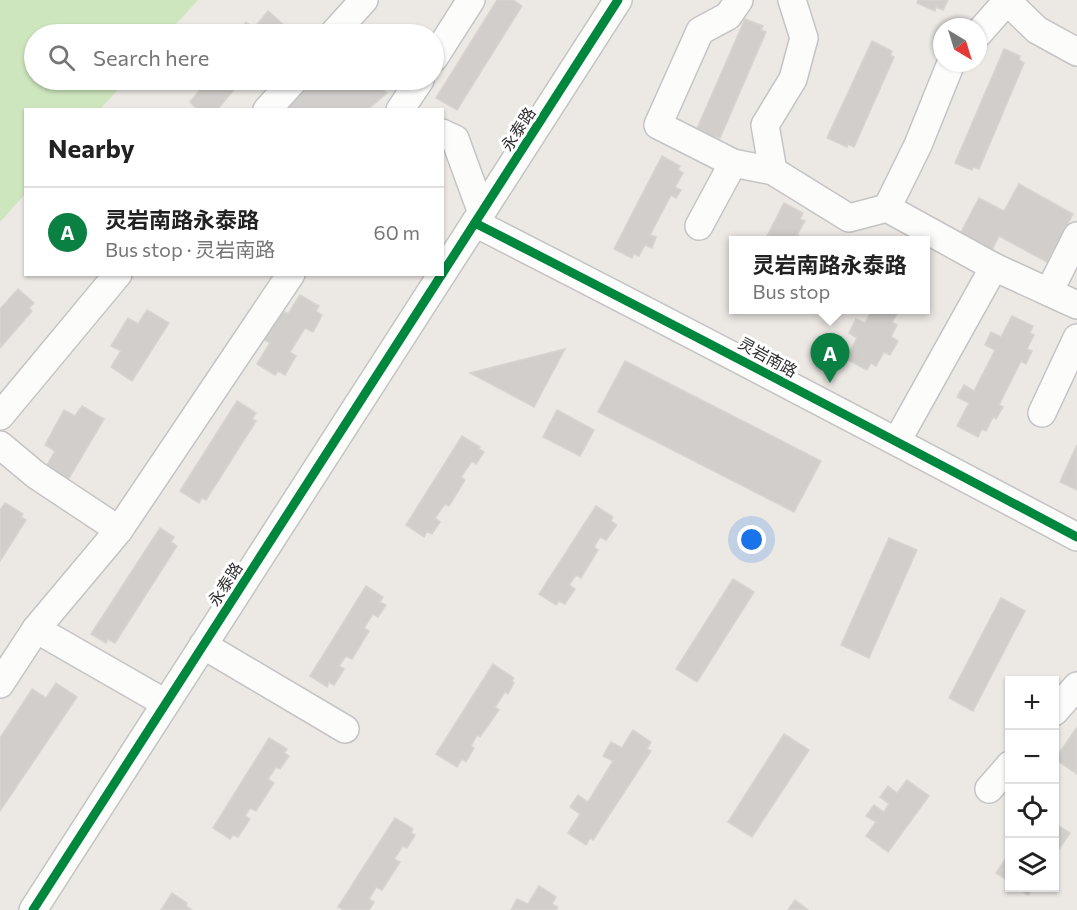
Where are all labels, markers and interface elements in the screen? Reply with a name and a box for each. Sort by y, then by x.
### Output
north arrow [933,18,987,72]
search box [24,24,444,90]
icon: search [45,41,78,74]
text: Search here [93,44,209,71]
street label: 永泰路 [497,103,539,154]
text: Nearby [48,132,135,163]
text: 灵岩南路永泰路 [105,206,259,233]
text: A [60,220,75,244]
text: 60 m [374,220,420,244]
popup [729,236,930,314]
text: Bus stop · 灵岩南路 [105,237,275,261]
text: 灵岩南路永泰路 [752,251,907,278]
text: Bus stop [752,279,830,303]
street label: 灵岩南路 [736,333,801,380]
pin: A [810,334,850,383]
your location [737,525,766,554]
street label: 永泰路 [204,558,246,609]
map controls [1005,676,1059,892]
button: + [1005,676,1059,730]
button: − [1005,730,1059,784]
button: locate [1005,784,1059,838]
button: layers [1005,838,1059,892]

